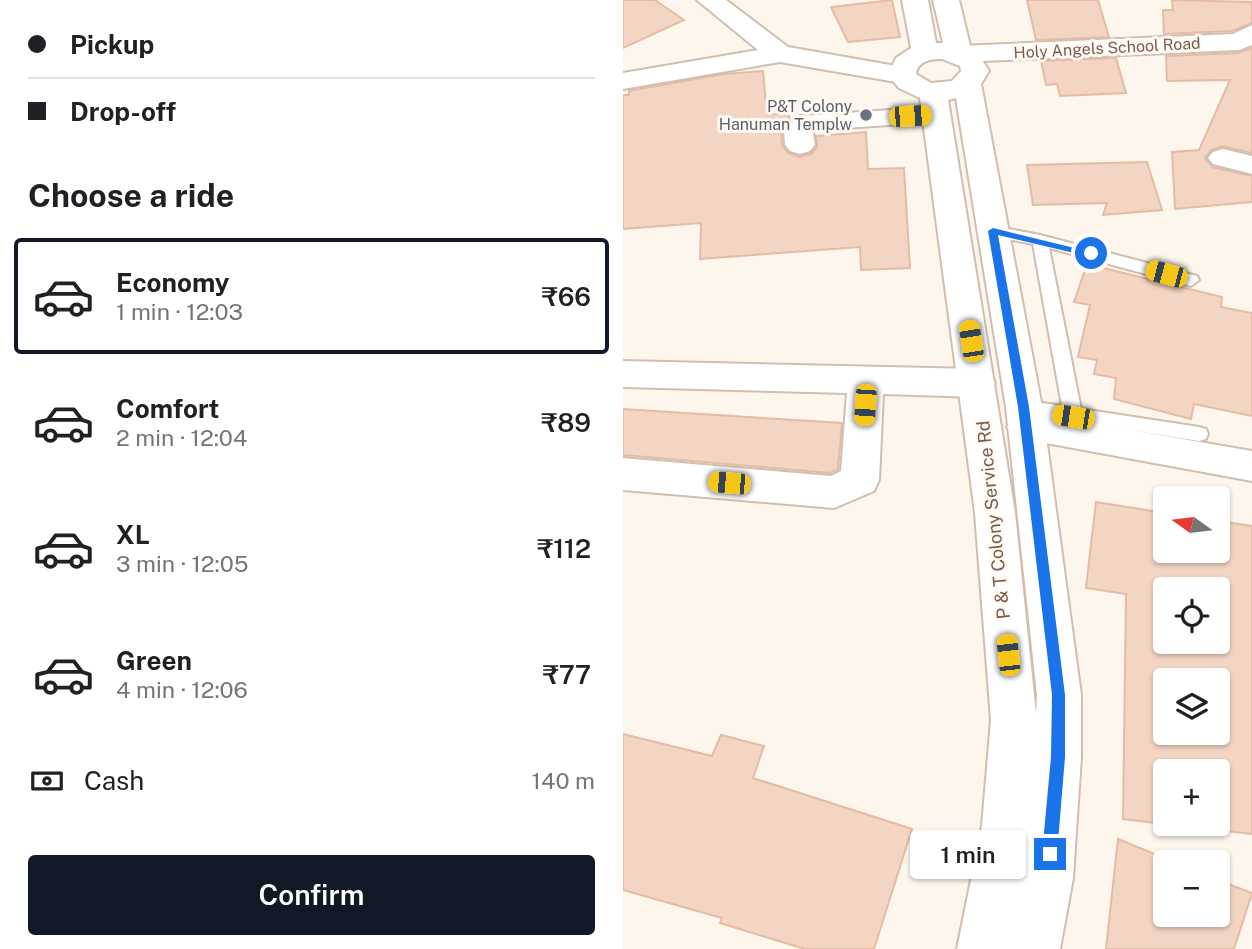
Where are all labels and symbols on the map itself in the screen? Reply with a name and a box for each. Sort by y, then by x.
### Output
street label: Holy Angels School Road [1013,34,1201,62]
place label: P&T Colony Hanuman Templw [719,97,853,134]
car [889,104,932,128]
marker: P&T Colony Hanuman Templw [858,107,874,123]
route start [1075,237,1107,269]
car [1143,258,1190,290]
car [958,319,985,363]
car [854,383,877,427]
car [1051,403,1096,431]
street label: P & T Colony Service Rd [972,420,1014,620]
car [708,471,751,495]
north arrow [1153,486,1230,564]
car [996,633,1021,677]
callout: 1 min [910,830,1025,878]
route end [1034,838,1066,870]

